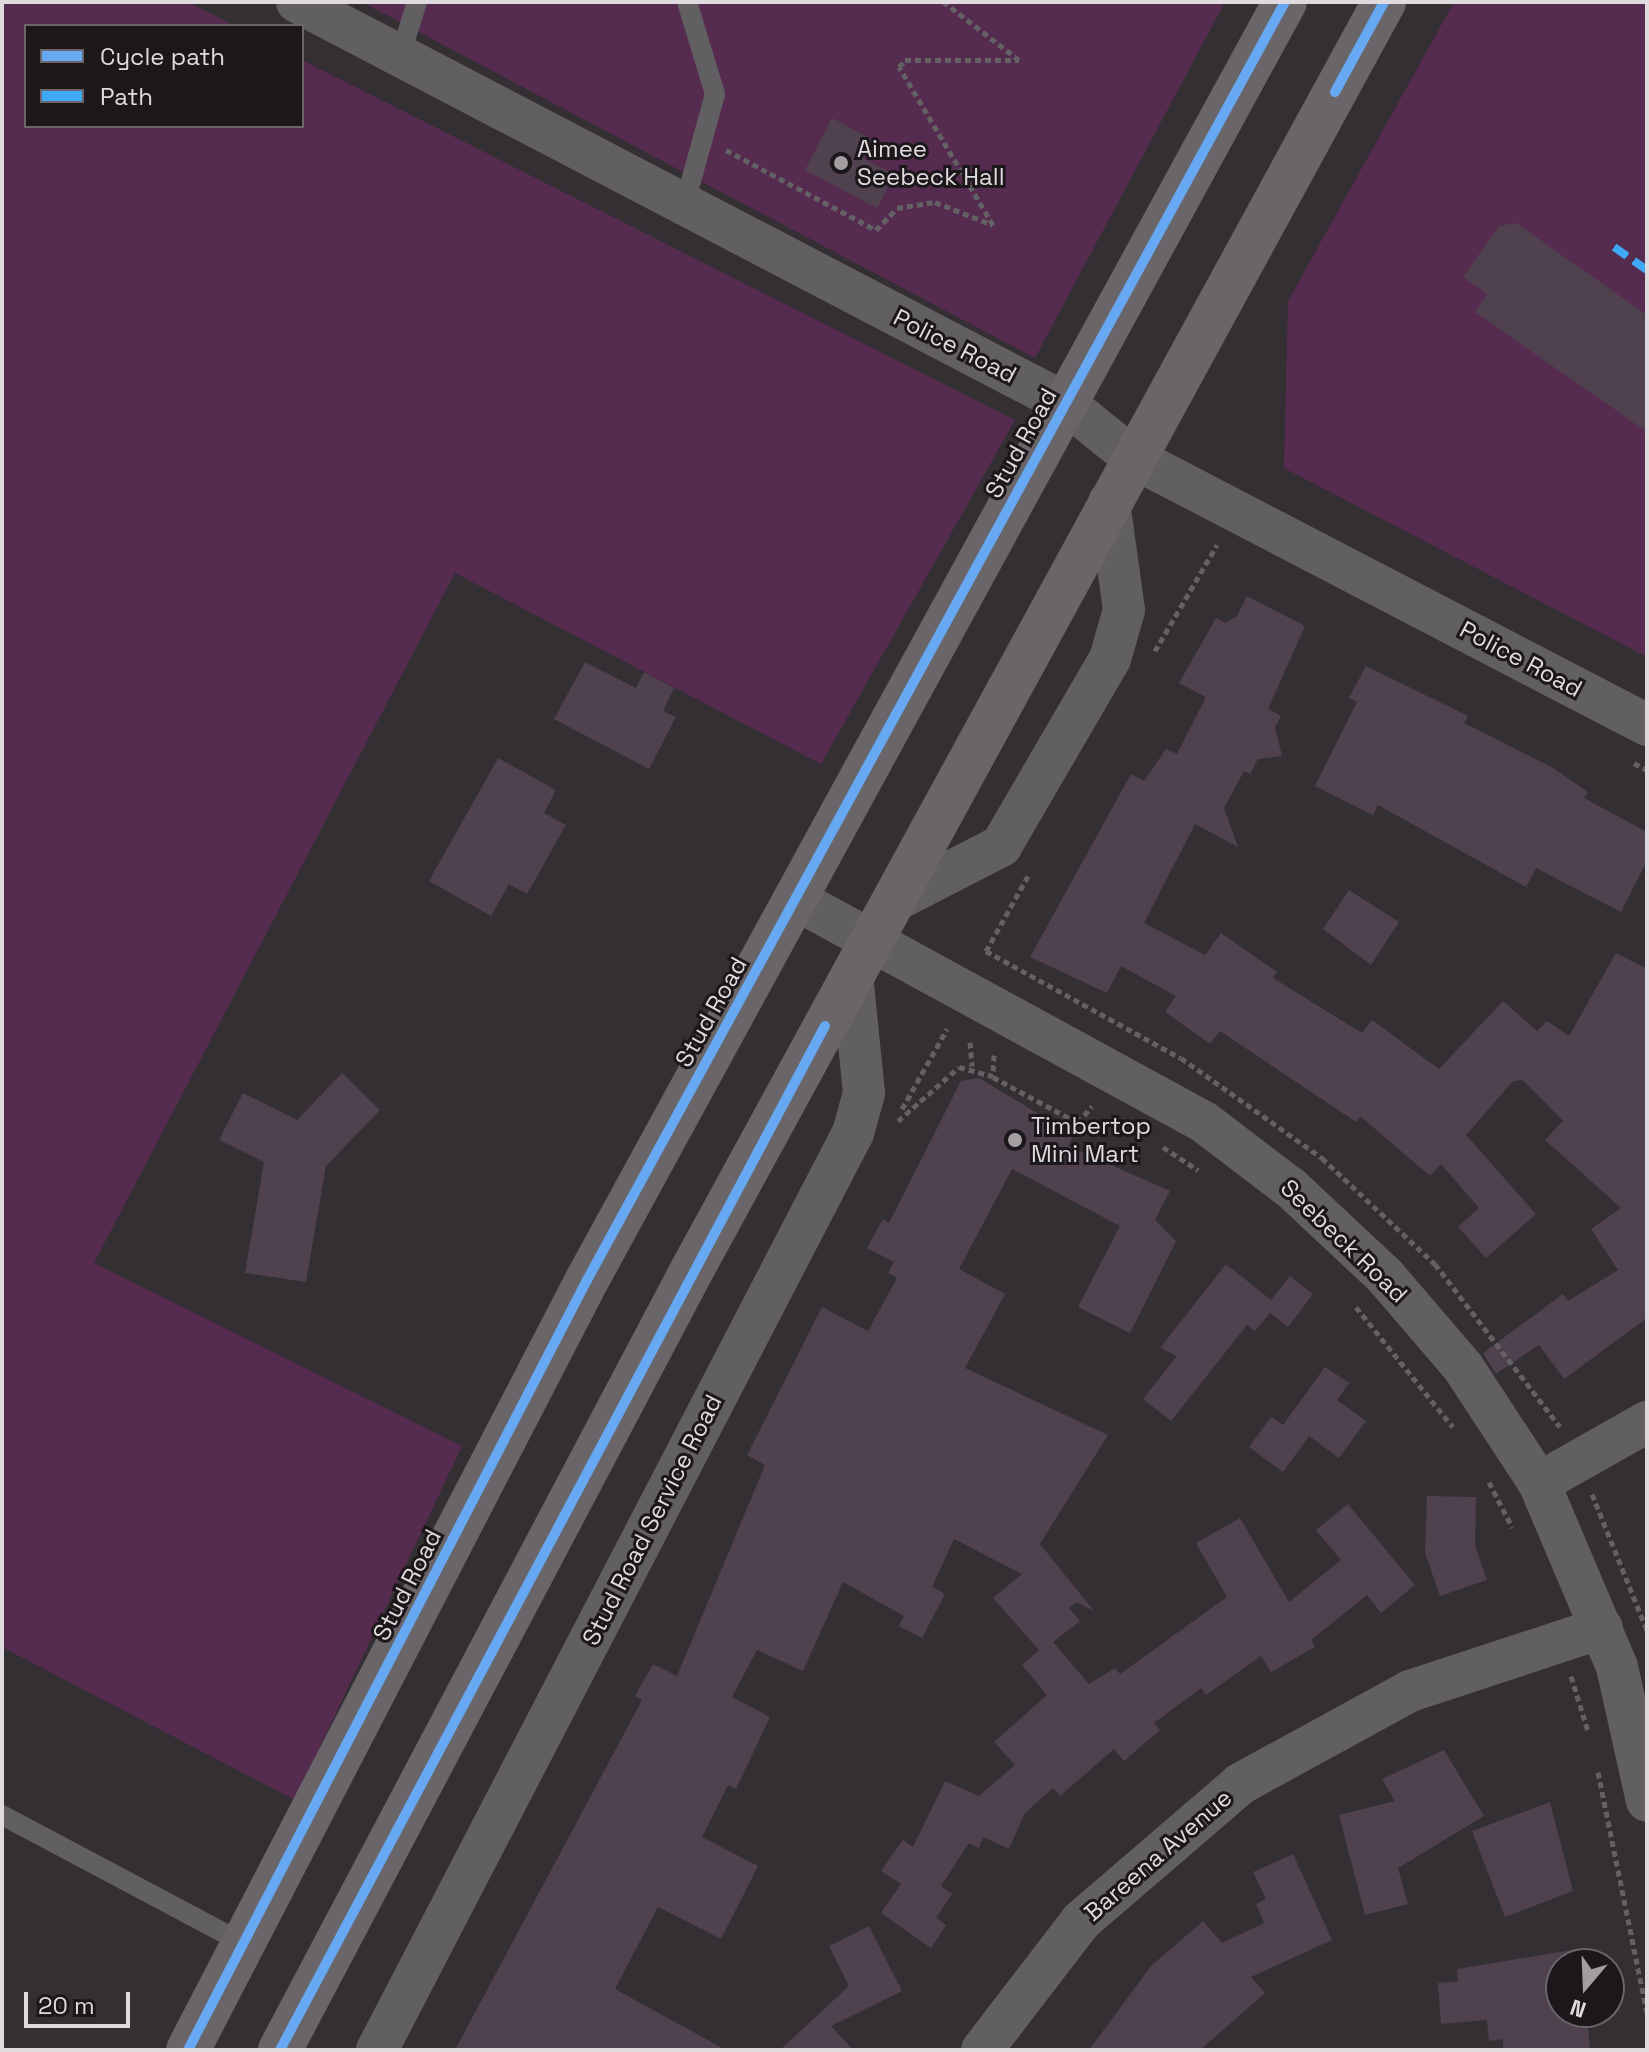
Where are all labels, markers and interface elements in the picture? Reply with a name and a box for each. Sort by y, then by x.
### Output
legend [24,24,304,128]
text: Cycle path [100,41,225,72]
text: Path [100,81,153,112]
place label: Aimee Seebeck Hall [857,135,1005,191]
marker: Aimee Seebeck Hall [832,154,850,172]
street label: Police Road [889,303,1021,389]
street label: Stud Road [979,383,1063,503]
street label: Police Road [1455,615,1587,703]
street label: Stud Road [669,952,753,1072]
place label: Timbertop Mini Mart [1031,1112,1151,1168]
marker: Timbertop Mini Mart [1006,1131,1024,1149]
street label: Seebeck Road [1275,1173,1413,1309]
street label: Stud Road Service Road [576,1390,728,1650]
street label: Stud Road [367,1525,447,1645]
street label: Bareena Avenue [1078,1783,1238,1927]
north arrow [1545,1948,1625,2028]
scale bar [28,1976,134,2026]
text: 20 m [38,1990,95,2021]
text: N [1566,1993,1589,2024]

